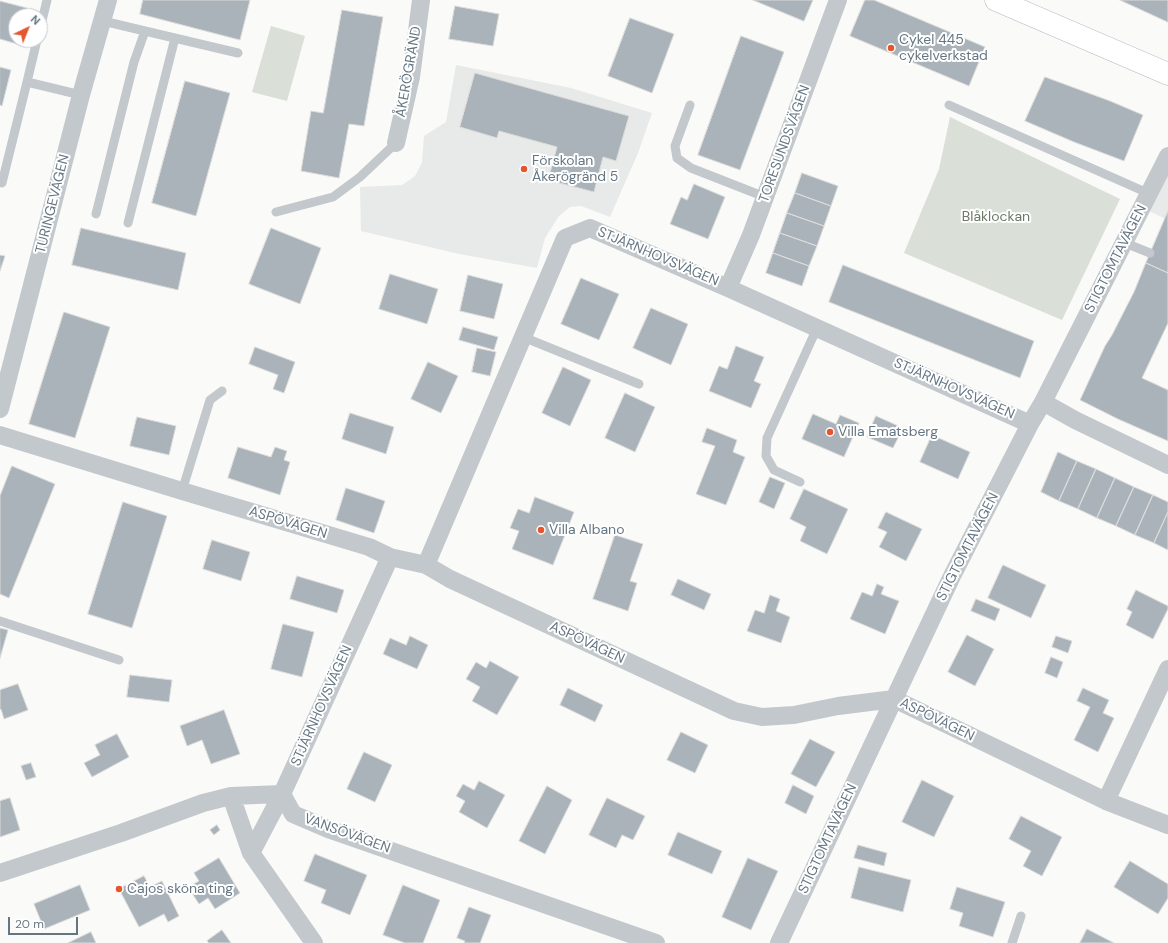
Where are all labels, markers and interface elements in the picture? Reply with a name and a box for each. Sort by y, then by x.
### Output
north arrow [8,8,48,48]
text: N [28,12,43,28]
street label: ÅKERÖGRÄND [393,25,425,119]
place label: Cykel 445 cykelverkstad [899,32,988,64]
marker: Cykel 445 cykelverkstad [886,43,896,53]
street label: TORESUNDSVÄGEN [756,83,814,205]
street label: TURINGEVÄGEN [33,153,73,255]
place label: Förskolan Åkerögränd 5 [532,153,618,186]
marker: Förskolan Åkerögränd 5 [519,164,529,174]
street label: STIGTOMTAVÄGEN [1081,202,1151,316]
park label: Blåklockan [962,209,1030,225]
street label: STJÄRNHOVSVÄGEN [595,224,721,290]
street label: STJÄRNHOVSVÄGEN [891,355,1017,423]
place label: Villa Ematsberg [838,424,938,440]
marker: Villa Ematsberg [825,427,835,437]
street label: STIGTOMTAVÄGEN [933,490,1003,604]
street label: ASPÖVÄGEN [247,503,329,543]
place label: Villa Albano [549,522,624,538]
marker: Villa Albano [536,525,546,535]
street label: ASPÖVÄGEN [547,618,627,668]
street label: STJÄRNHOVSVÄGEN [288,643,356,769]
street label: ASPÖVÄGEN [897,695,977,745]
street label: STIGTOMTAVÄGEN [795,781,861,897]
street label: VANSÖVÄGEN [302,811,392,857]
place label: Cajos sköna ting [127,881,233,897]
marker: Cajos sköna ting [114,884,124,894]
scale bar [10,909,80,935]
text: 20 m [15,916,44,932]

